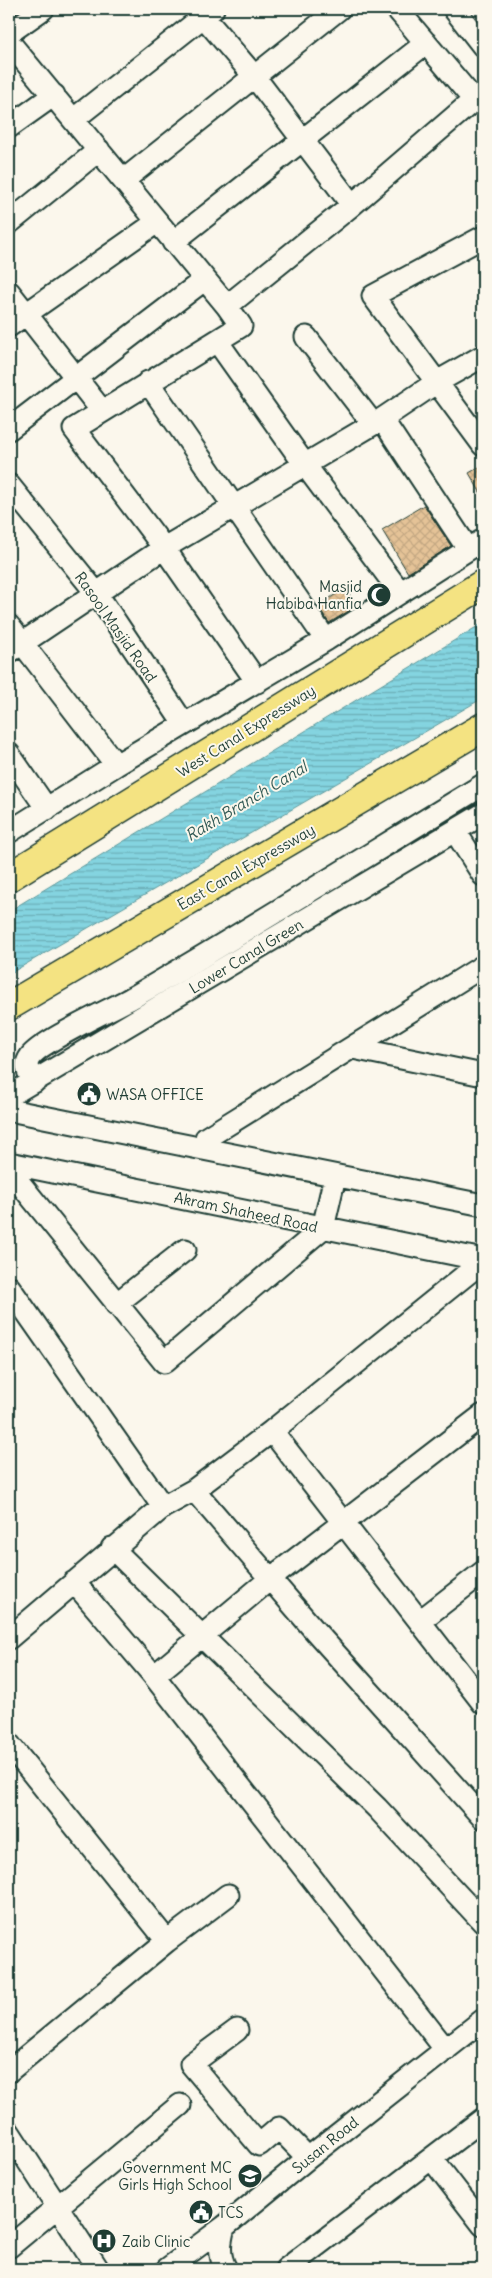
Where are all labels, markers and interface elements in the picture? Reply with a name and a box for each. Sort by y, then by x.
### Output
street label: Rasool Masjid Road [71,568,161,686]
place label: Masjid Habiba Hanfia [266,577,362,613]
mosque icon: Masjid Habiba Hanfia [366,582,392,608]
street label: West Canal Expressway [173,681,319,781]
water label: Rakh Branch Canal [182,756,313,845]
street label: East Canal Expressway [174,820,318,914]
street label: Lower Canal Green [185,914,307,998]
public building icon: WASA OFFICE [76,1081,102,1107]
place label: WASA OFFICE [106,1085,204,1104]
street label: Akram Shaheed Road [172,1187,320,1237]
street label: Susan Road [288,2112,362,2178]
place label: Government MC Girls High School [118,2158,232,2194]
school or university icon: Government MC Girls High School [237,2163,263,2189]
public building icon: TCS [188,2199,214,2225]
place label: TCS [218,2203,244,2222]
hospital icon: Zaib Clinic [91,2228,117,2254]
place label: Zaib Clinic [122,2232,191,2251]

